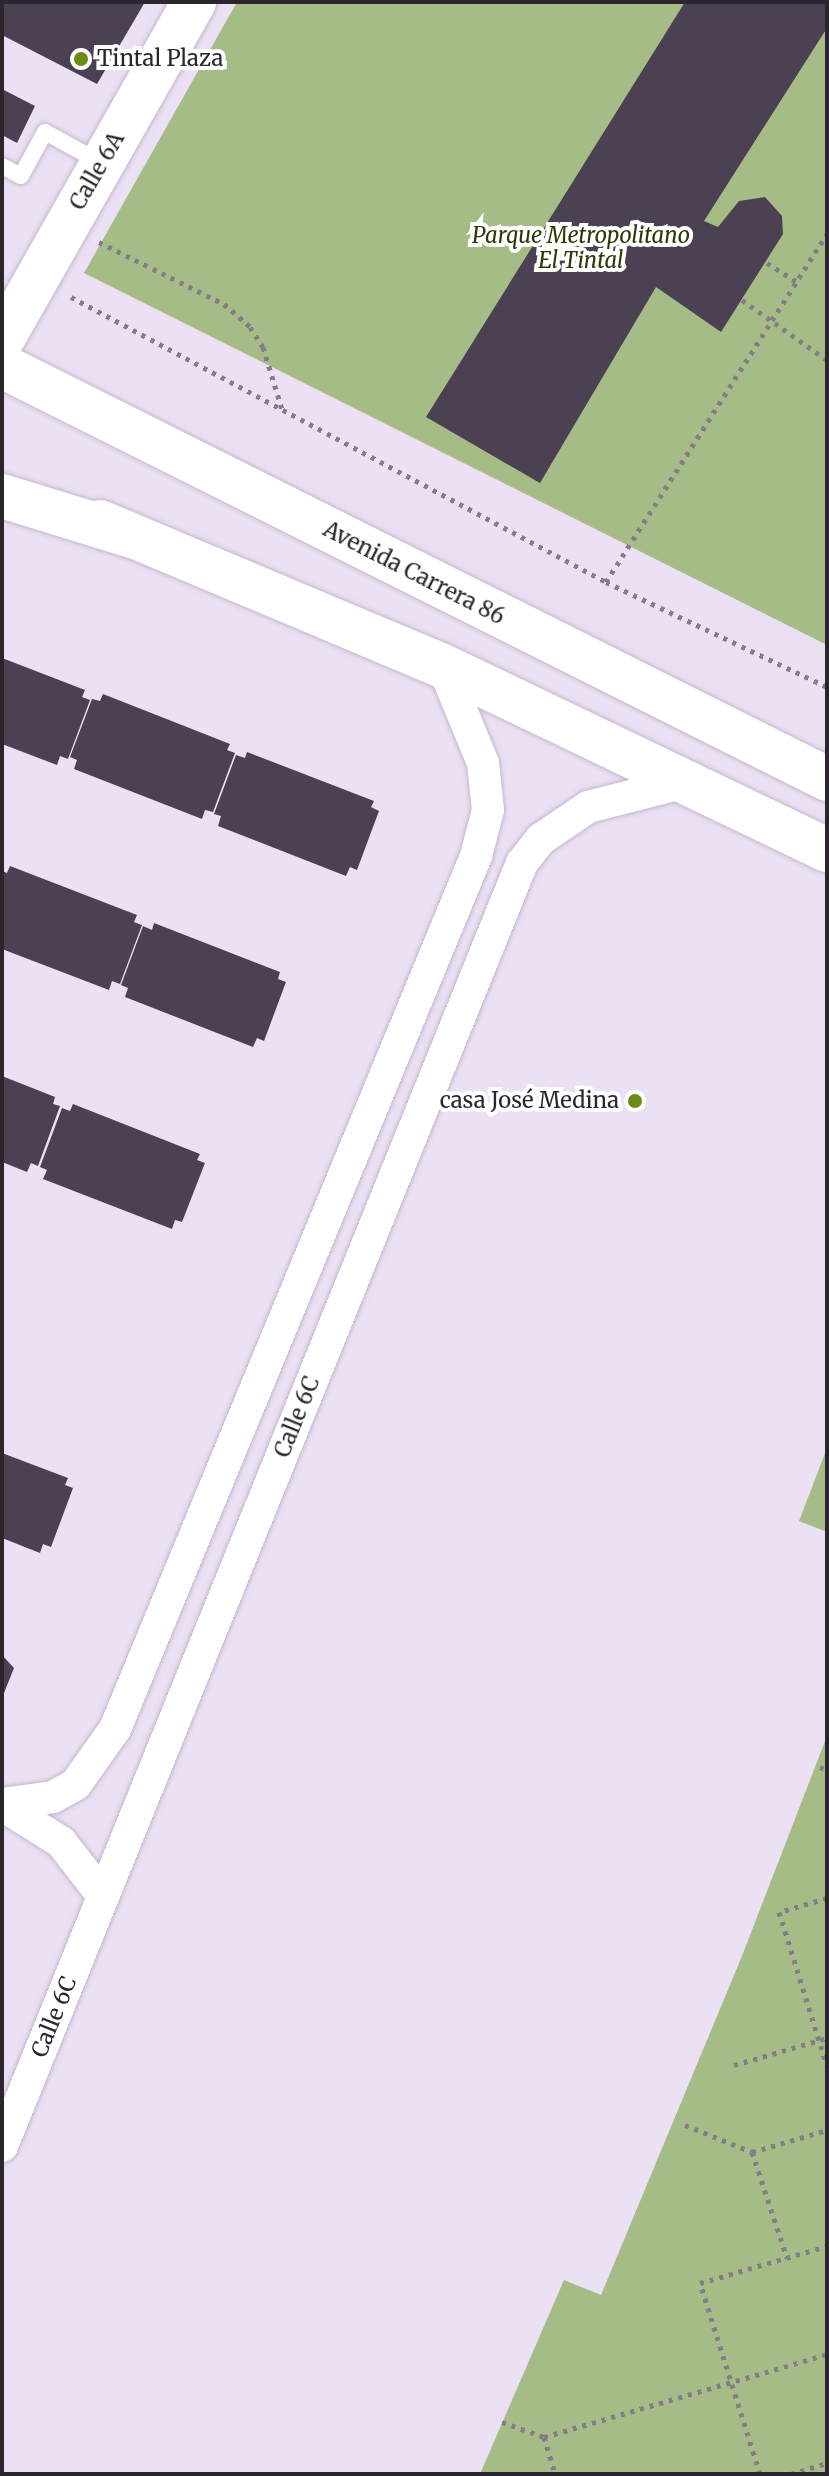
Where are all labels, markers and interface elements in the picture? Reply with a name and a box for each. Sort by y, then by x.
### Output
place label: Tintal Plaza [97,46,223,72]
marker: Tintal Plaza [72,50,90,68]
street label: Calle 6A [64,127,130,215]
park label: Parque Metropolitano El Tintal [472,222,690,274]
street label: Avenida Carrera 86 [319,516,509,630]
place label: casa José Medina [440,1088,619,1114]
marker: casa José Medina [626,1092,644,1110]
street label: Calle 6C [269,1373,325,1461]
street label: Calle 6C [26,1973,82,2061]

